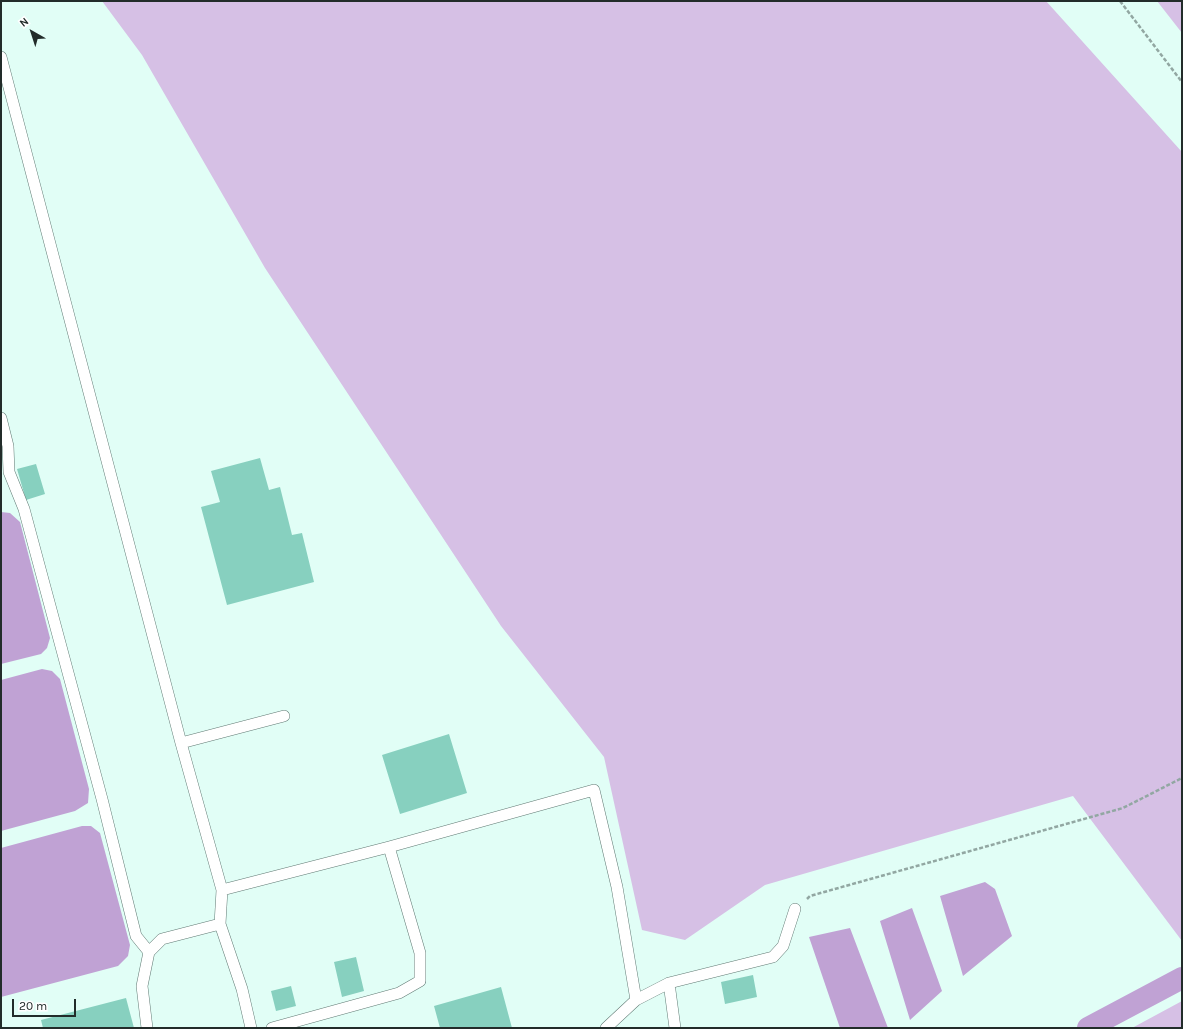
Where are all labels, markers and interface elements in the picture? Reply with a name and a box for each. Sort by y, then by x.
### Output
north arrow [12,12,52,52]
text: N [17,15,31,30]
scale bar [14,991,78,1017]
text: 20 m [19,999,47,1013]

